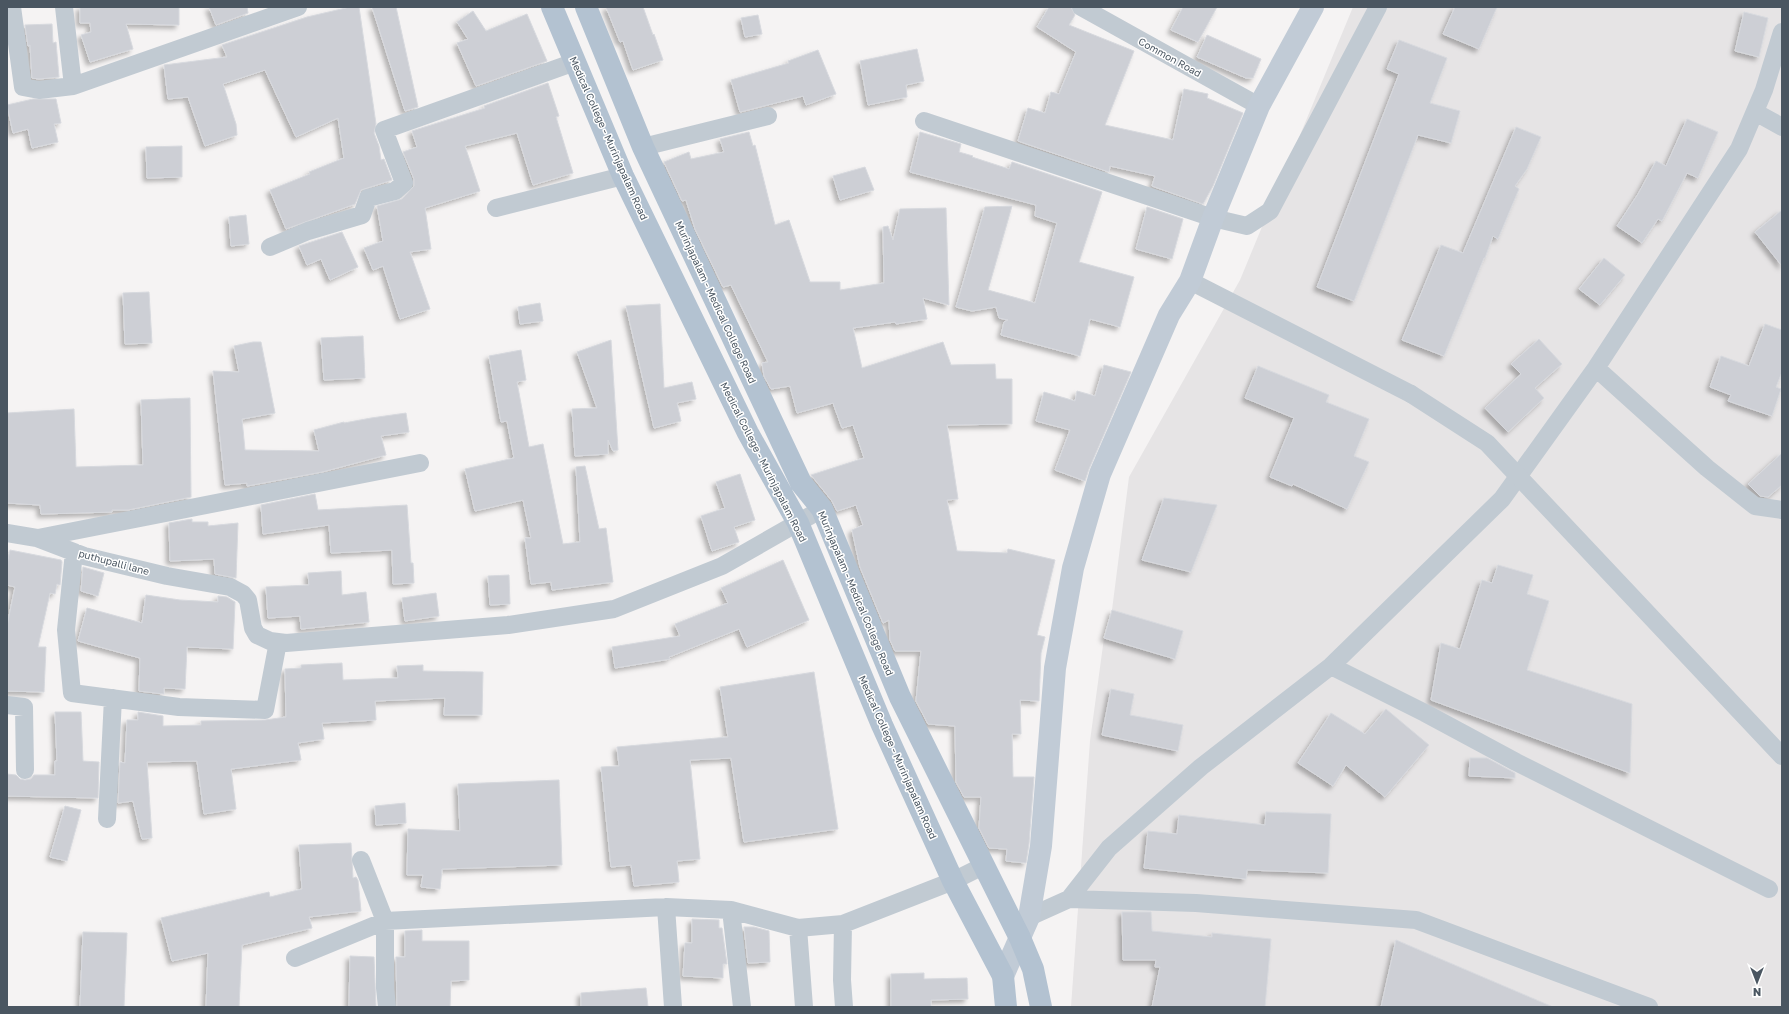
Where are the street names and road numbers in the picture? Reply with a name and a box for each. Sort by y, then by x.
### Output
street label: Common Road [1137,35,1203,79]
street label: Medical College - Murinjapalam Road [567,54,651,222]
street label: Murinjapalam - Medical College Road [673,219,759,385]
street label: Medical College - Murinjapalam Road [718,380,810,544]
street label: Murinjapalam - Medical College Road [816,509,896,677]
street label: puthupalli lane [77,547,151,577]
street label: Medical College - Murinjapalam Road [856,673,940,841]

